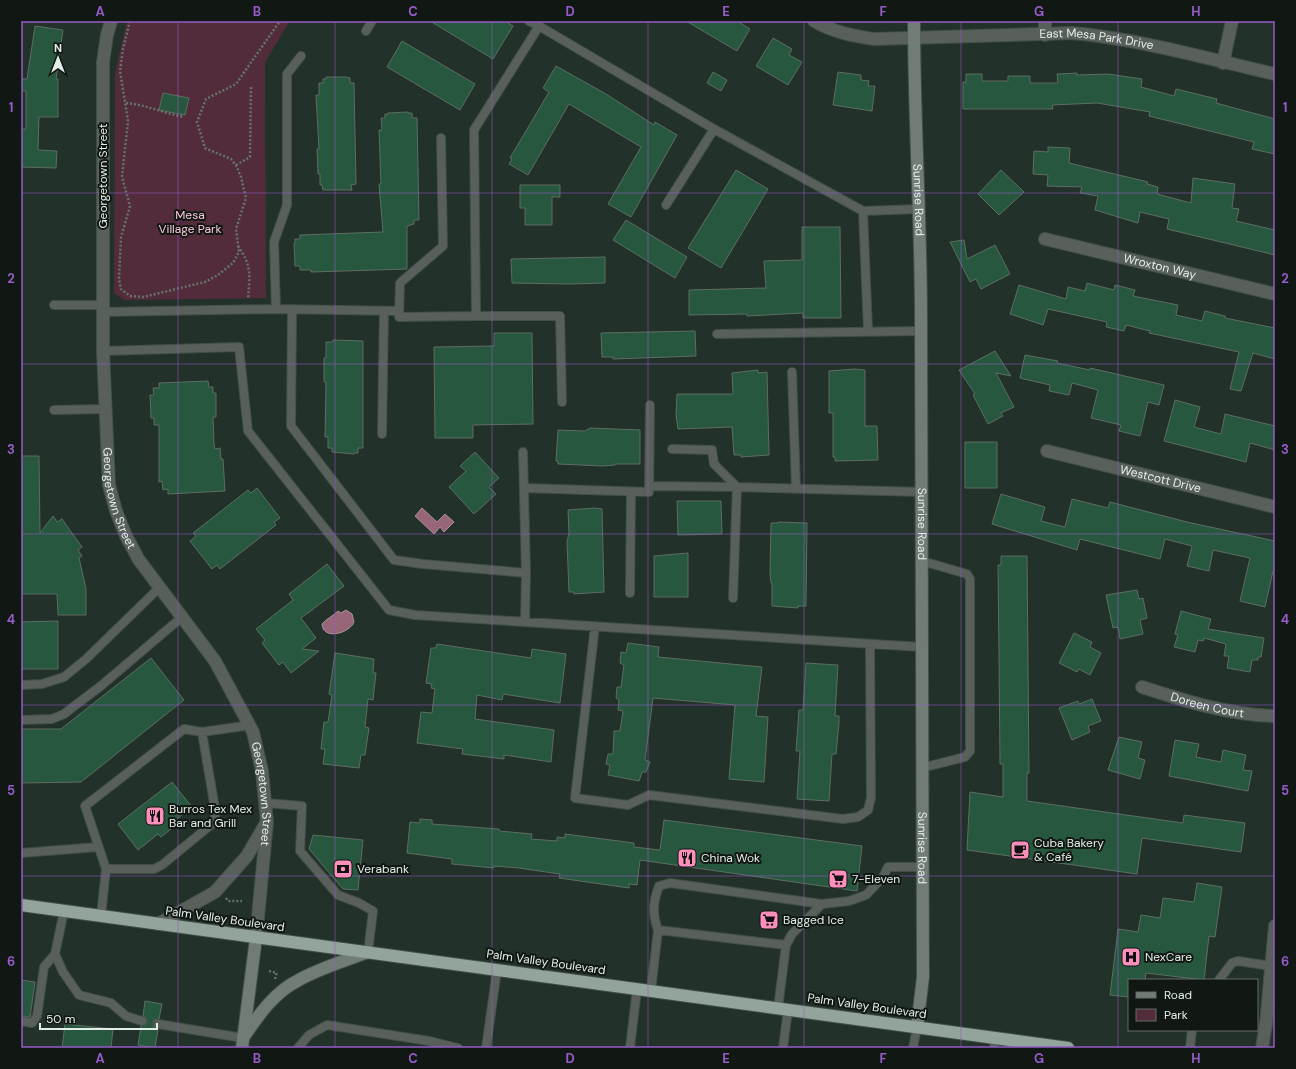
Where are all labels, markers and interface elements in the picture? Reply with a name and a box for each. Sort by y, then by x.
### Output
text: A [95,3,105,20]
text: B [253,3,261,20]
text: C [408,3,418,20]
text: D [565,3,575,20]
text: E [722,3,730,20]
text: F [879,3,887,20]
text: G [1034,3,1044,20]
text: H [1191,3,1201,20]
street label: East Mesa Park Drive [1039,25,1155,53]
north arrow [38,38,78,78]
text: N [54,41,62,55]
text: 1 [9,99,13,116]
text: 1 [1283,99,1287,116]
street label: Georgetown Street [95,123,111,229]
street label: Sunrise Road [909,164,928,236]
park label: Mesa Village Park [159,207,221,237]
street label: Wroxton Way [1122,250,1198,283]
text: 2 [7,270,15,287]
text: 2 [1281,270,1289,287]
text: 3 [7,441,15,458]
text: 3 [1281,441,1289,458]
street label: Georgetown Street [99,447,140,552]
street label: Westcott Drive [1118,461,1203,497]
street label: Sunrise Road [914,488,930,560]
text: 4 [7,611,15,628]
text: 4 [1281,611,1289,628]
street label: Doreen Court [1169,689,1245,721]
street label: Georgetown Street [248,740,275,847]
text: 5 [7,782,15,799]
text: 5 [1281,782,1289,799]
place label: Burros Tex Mex Bar and Grill [169,801,252,831]
restaurant icon: Burros Tex Mex Bar and Grill [144,805,166,827]
street label: Sunrise Road [914,812,930,884]
place label: Cuba Bakery & Café [1034,835,1104,865]
cafe icon: Cuba Bakery & Café [1009,839,1031,861]
restaurant icon: China Wok [676,847,698,869]
place label: China Wok [701,850,760,866]
bank icon: Verabank [332,858,354,880]
place label: Verabank [357,861,409,877]
supermarket icon: 7-Eleven [827,868,849,890]
place label: 7-Eleven [852,871,900,887]
street label: Palm Valley Boulevard [164,903,286,935]
supermarket icon: Bagged Ice [758,909,780,931]
place label: Bagged Ice [783,912,844,928]
street label: Palm Valley Boulevard [485,946,607,978]
hospital icon: NexCare [1120,946,1142,968]
place label: NexCare [1145,949,1192,965]
text: 6 [7,953,15,970]
text: 6 [1281,953,1289,970]
legend [1128,979,1258,1031]
text: Road [1164,987,1192,1003]
street label: Palm Valley Boulevard [806,990,928,1022]
scale bar [40,1005,157,1031]
text: Park [1164,1007,1188,1023]
text: 50 m [46,1011,75,1027]
text: A [95,1050,105,1067]
text: B [253,1050,261,1067]
text: C [408,1050,418,1067]
text: D [565,1050,575,1067]
text: E [722,1050,730,1067]
text: F [879,1050,887,1067]
text: G [1034,1050,1044,1067]
text: H [1191,1050,1201,1067]

